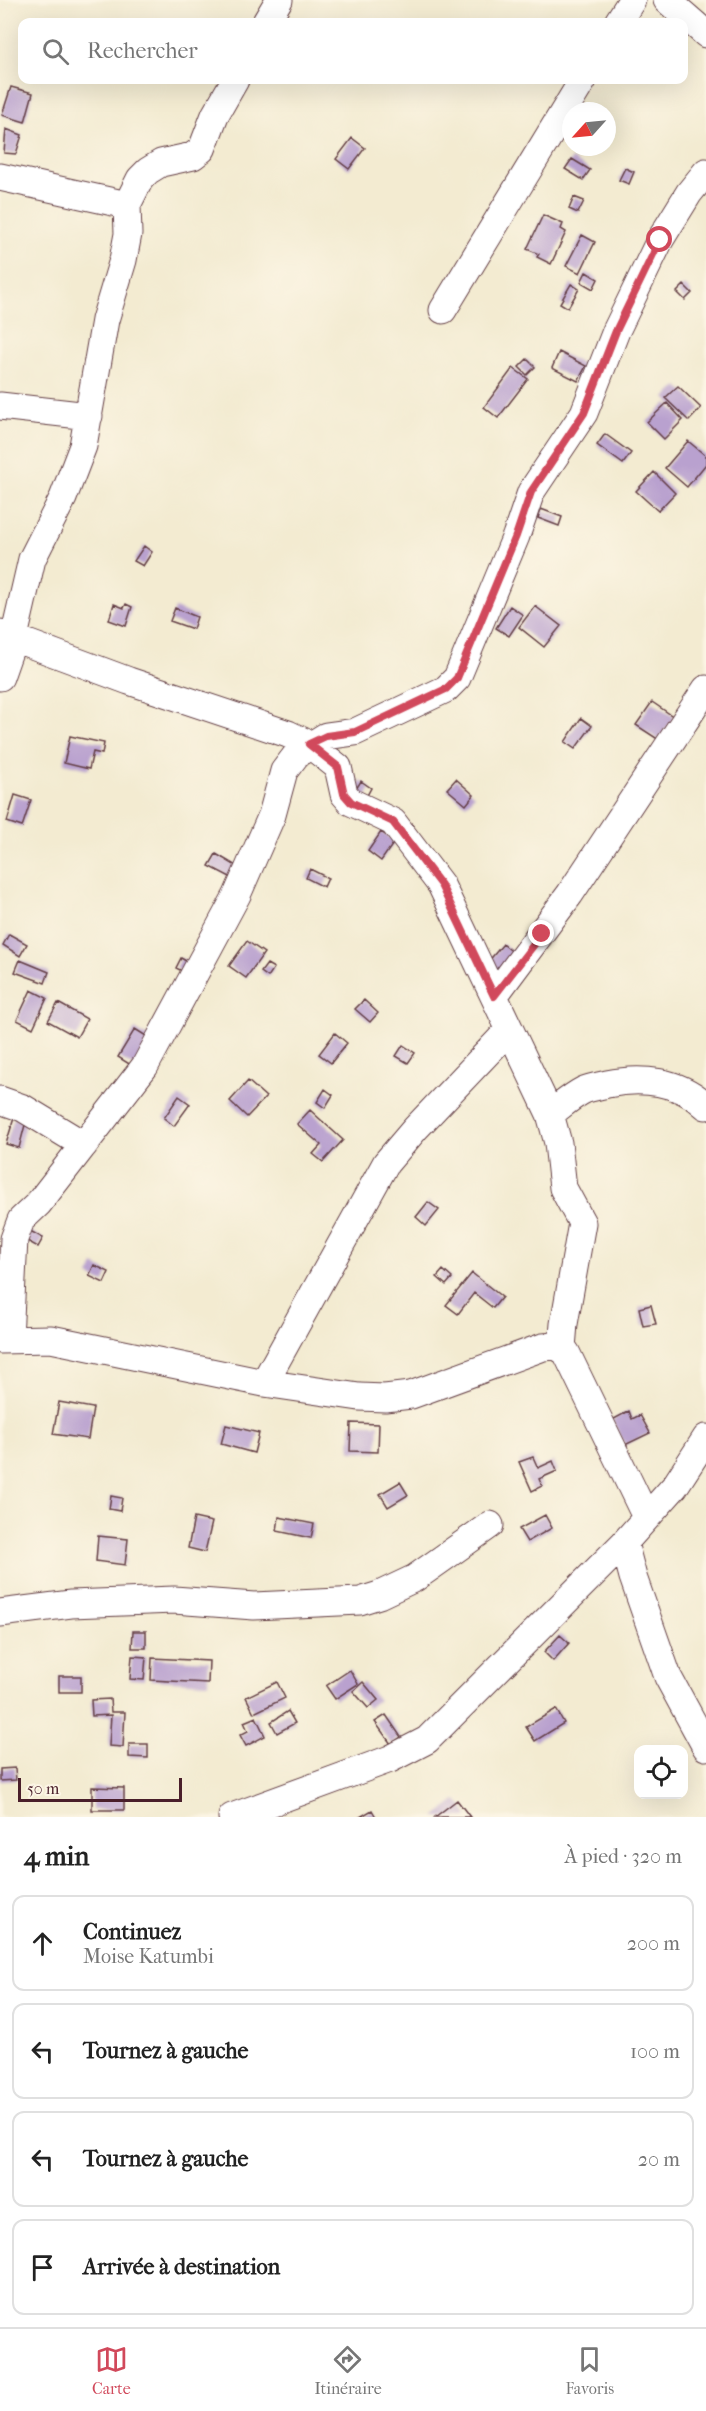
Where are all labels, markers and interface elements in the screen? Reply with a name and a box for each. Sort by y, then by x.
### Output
search box [18,18,688,84]
icon: search [39,35,72,68]
text: Rechercher [87,38,198,64]
north arrow [562,102,616,156]
route start [646,226,672,252]
route end [528,920,554,946]
map controls [634,1745,688,1799]
button: locate [634,1745,688,1799]
scale bar [18,1775,182,1802]
text: 50 m [27,1779,59,1798]
text: 4 min [24,1841,89,1872]
text: À pied · 320 m [564,1845,682,1868]
text: Continuez [83,1919,181,1945]
icon: ahead [26,1927,59,1960]
text: 200 m [627,1932,680,1955]
text: Moise Katumbi [83,1945,214,1968]
icon: left [26,2035,59,2068]
text: Tournez à gauche [83,2038,248,2064]
text: 100 m [630,2040,680,2063]
icon: left [26,2143,59,2176]
text: Tournez à gauche [83,2146,248,2172]
text: 20 m [638,2148,680,2171]
icon: arrive [26,2251,59,2284]
text: Arrivée à destination [83,2254,280,2280]
tab: Carte [92,2343,131,2398]
tab: Itinéraire [314,2343,382,2398]
tab: Favoris [565,2343,614,2398]

